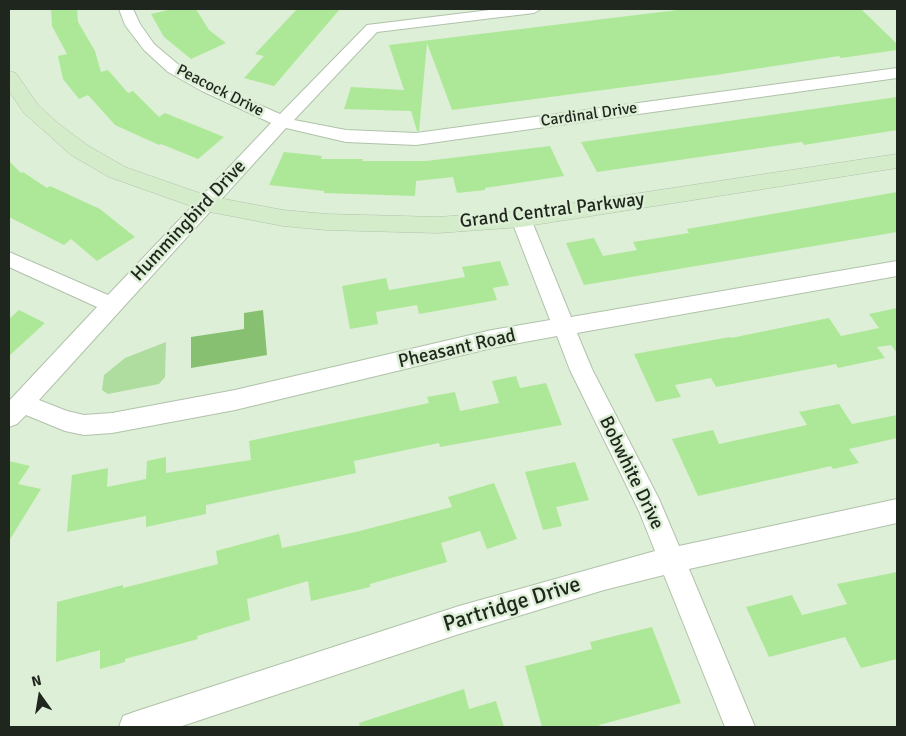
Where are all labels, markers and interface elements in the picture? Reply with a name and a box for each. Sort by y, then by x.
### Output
street label: Peacock Drive [173,61,267,121]
street label: Cardinal Drive [540,99,638,131]
street label: Hummingbird Drive [127,156,251,286]
street label: Grand Central Parkway [458,188,646,234]
street label: Pheasant Road [396,324,518,374]
street label: Bobwhite Drive [594,413,668,533]
street label: Partridge Drive [440,572,584,638]
north arrow [15,671,65,721]
text: N [30,672,43,690]

